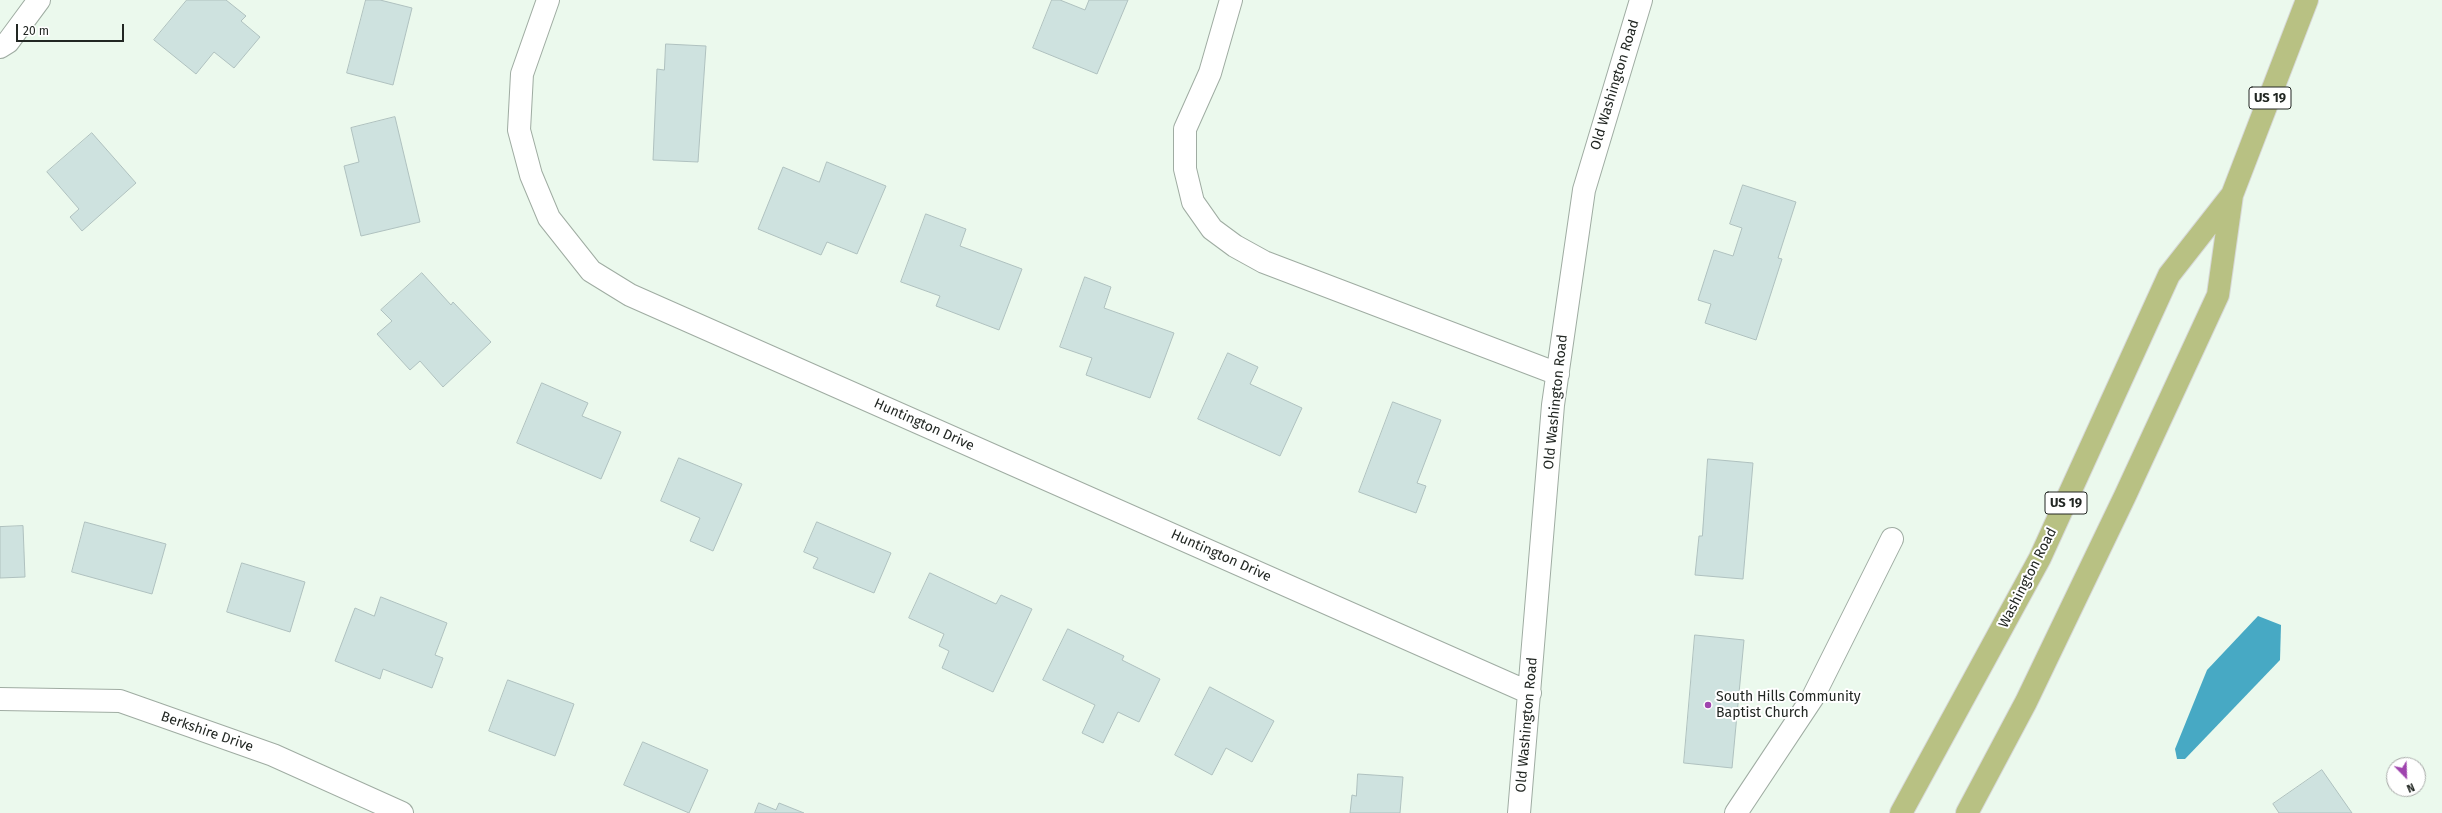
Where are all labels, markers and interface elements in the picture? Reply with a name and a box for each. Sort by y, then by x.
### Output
scale bar [18,16,126,42]
street label: Old Washington Road [1587,18,1643,152]
text: 20 m [23,24,49,38]
road number: US 19 [2249,87,2291,109]
street label: Old Washington Road [1541,334,1571,470]
street label: Huntington Drive [871,395,977,455]
road number: US 19 [2045,492,2087,514]
street label: Washington Road [1996,525,2060,631]
street label: Huntington Drive [1168,526,1274,586]
street label: Old Washington Road [1513,657,1541,793]
place label: South Hills Community Baptist Church [1716,689,1861,722]
marker: South Hills Community Baptist Church [1703,700,1713,710]
street label: Berkshire Drive [159,708,255,756]
north arrow [2386,757,2426,797]
text: N [2405,780,2416,795]

